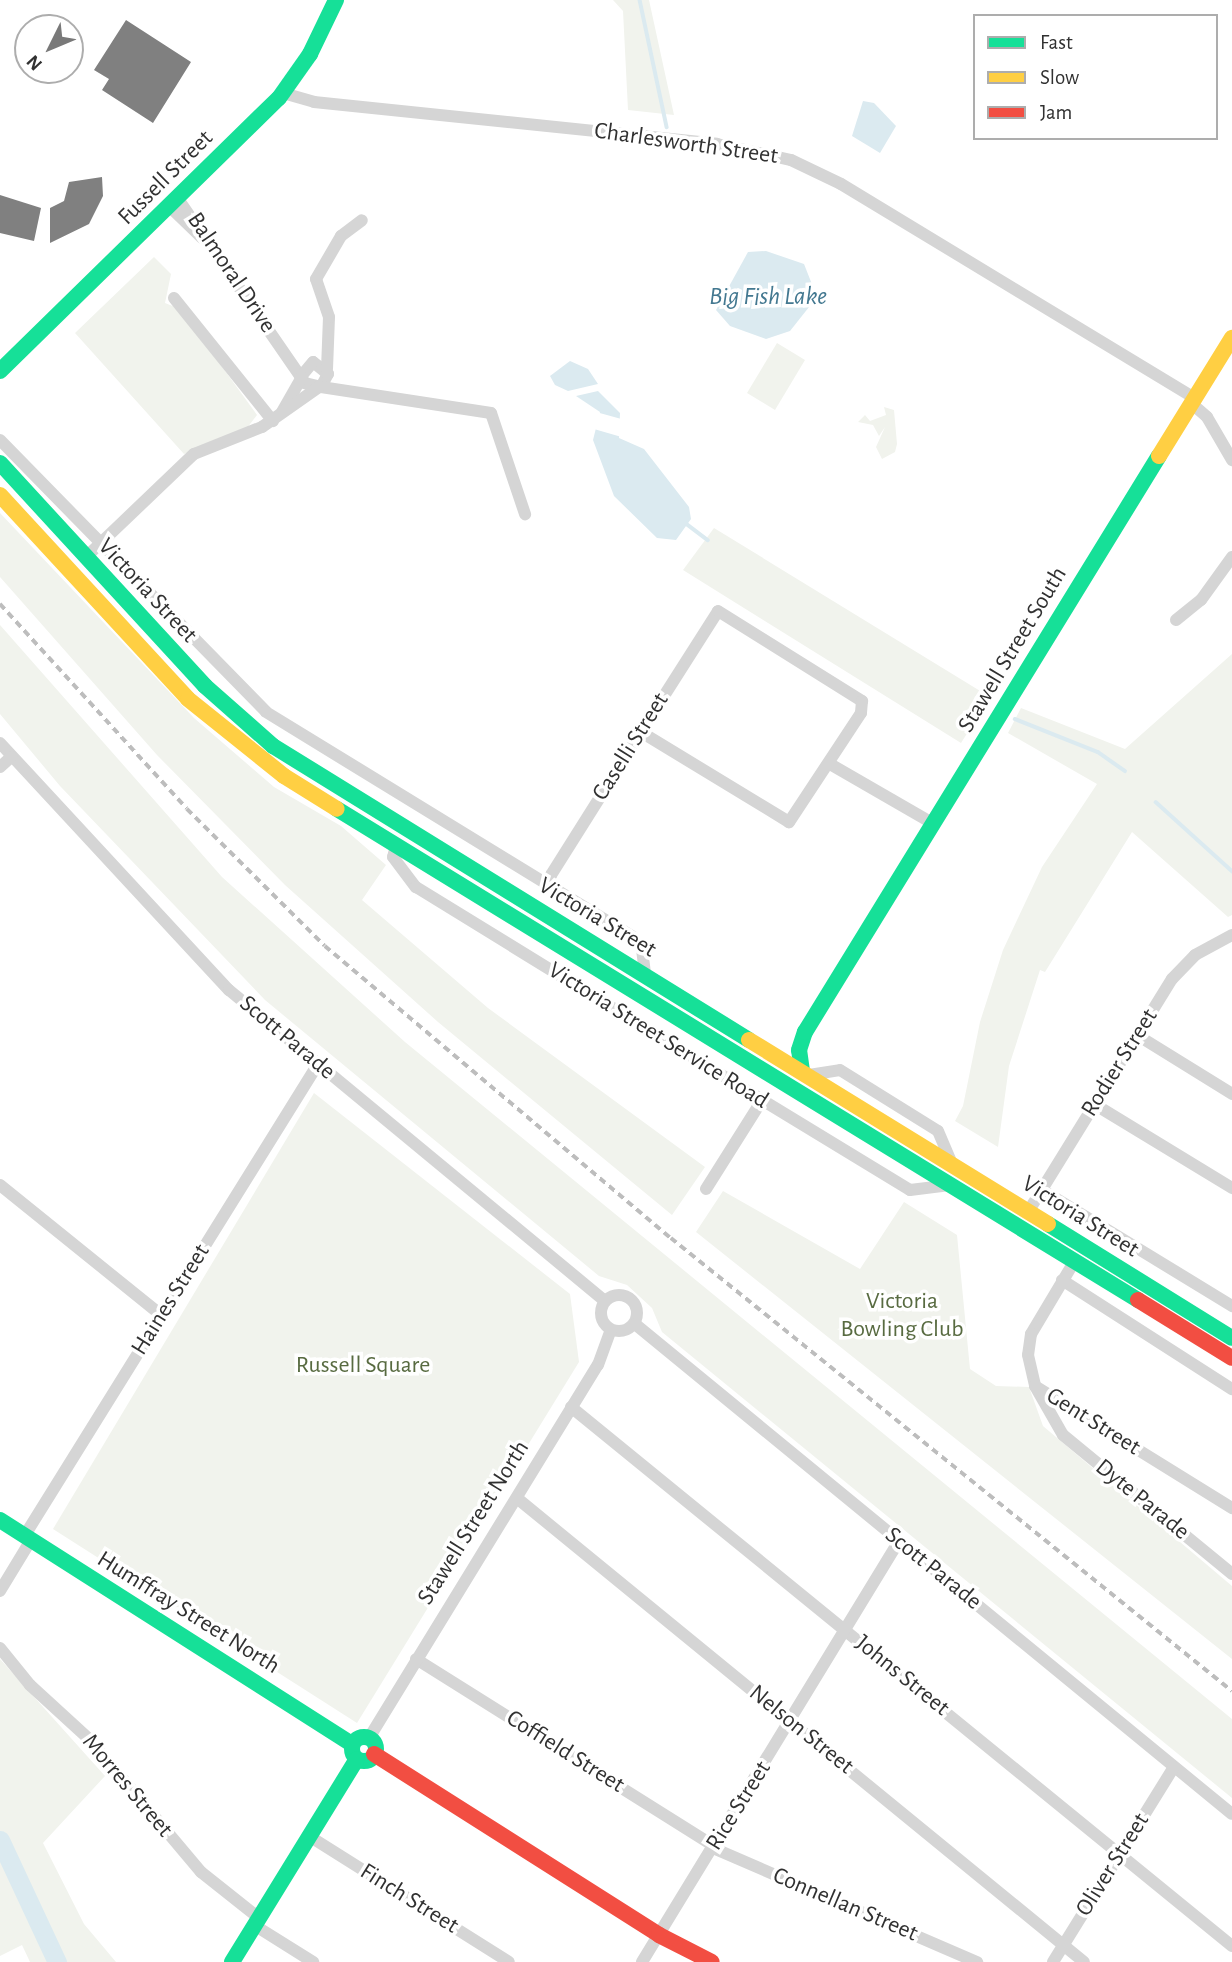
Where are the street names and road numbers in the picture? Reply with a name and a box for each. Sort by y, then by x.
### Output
street label: Charlesworth Street [592,117,780,171]
street label: Fussell Street [112,124,220,232]
street label: Balmoral Drive [180,207,282,339]
street label: Victoria Street [91,533,203,649]
street label: Stawell Street South [952,562,1074,738]
street label: Caselli Street [587,688,675,806]
street label: Victoria Street [533,872,661,964]
street label: Victoria Street Service Road [542,956,774,1116]
street label: Scott Parade [233,990,341,1086]
street label: Rodier Street [1076,1004,1164,1122]
street label: Victoria Street [1016,1170,1144,1264]
street label: Haines Street [126,1239,216,1361]
street label: Gent Street [1041,1382,1145,1462]
street label: Stawell Street North [412,1436,536,1610]
street label: Dyte Parade [1089,1453,1195,1547]
street label: Scott Parade [879,1521,987,1617]
street label: Humffray Street North [91,1545,285,1681]
street label: Johns Street [849,1629,955,1723]
street label: Nelson Street [743,1679,859,1781]
street label: Coffield Street [501,1704,629,1800]
street label: Morres Street [76,1729,178,1843]
street label: Rice Street [700,1756,778,1856]
street label: Oliver Street [1070,1808,1156,1922]
street label: Finch Street [354,1857,464,1941]
street label: Connellan Street [768,1862,922,1948]

